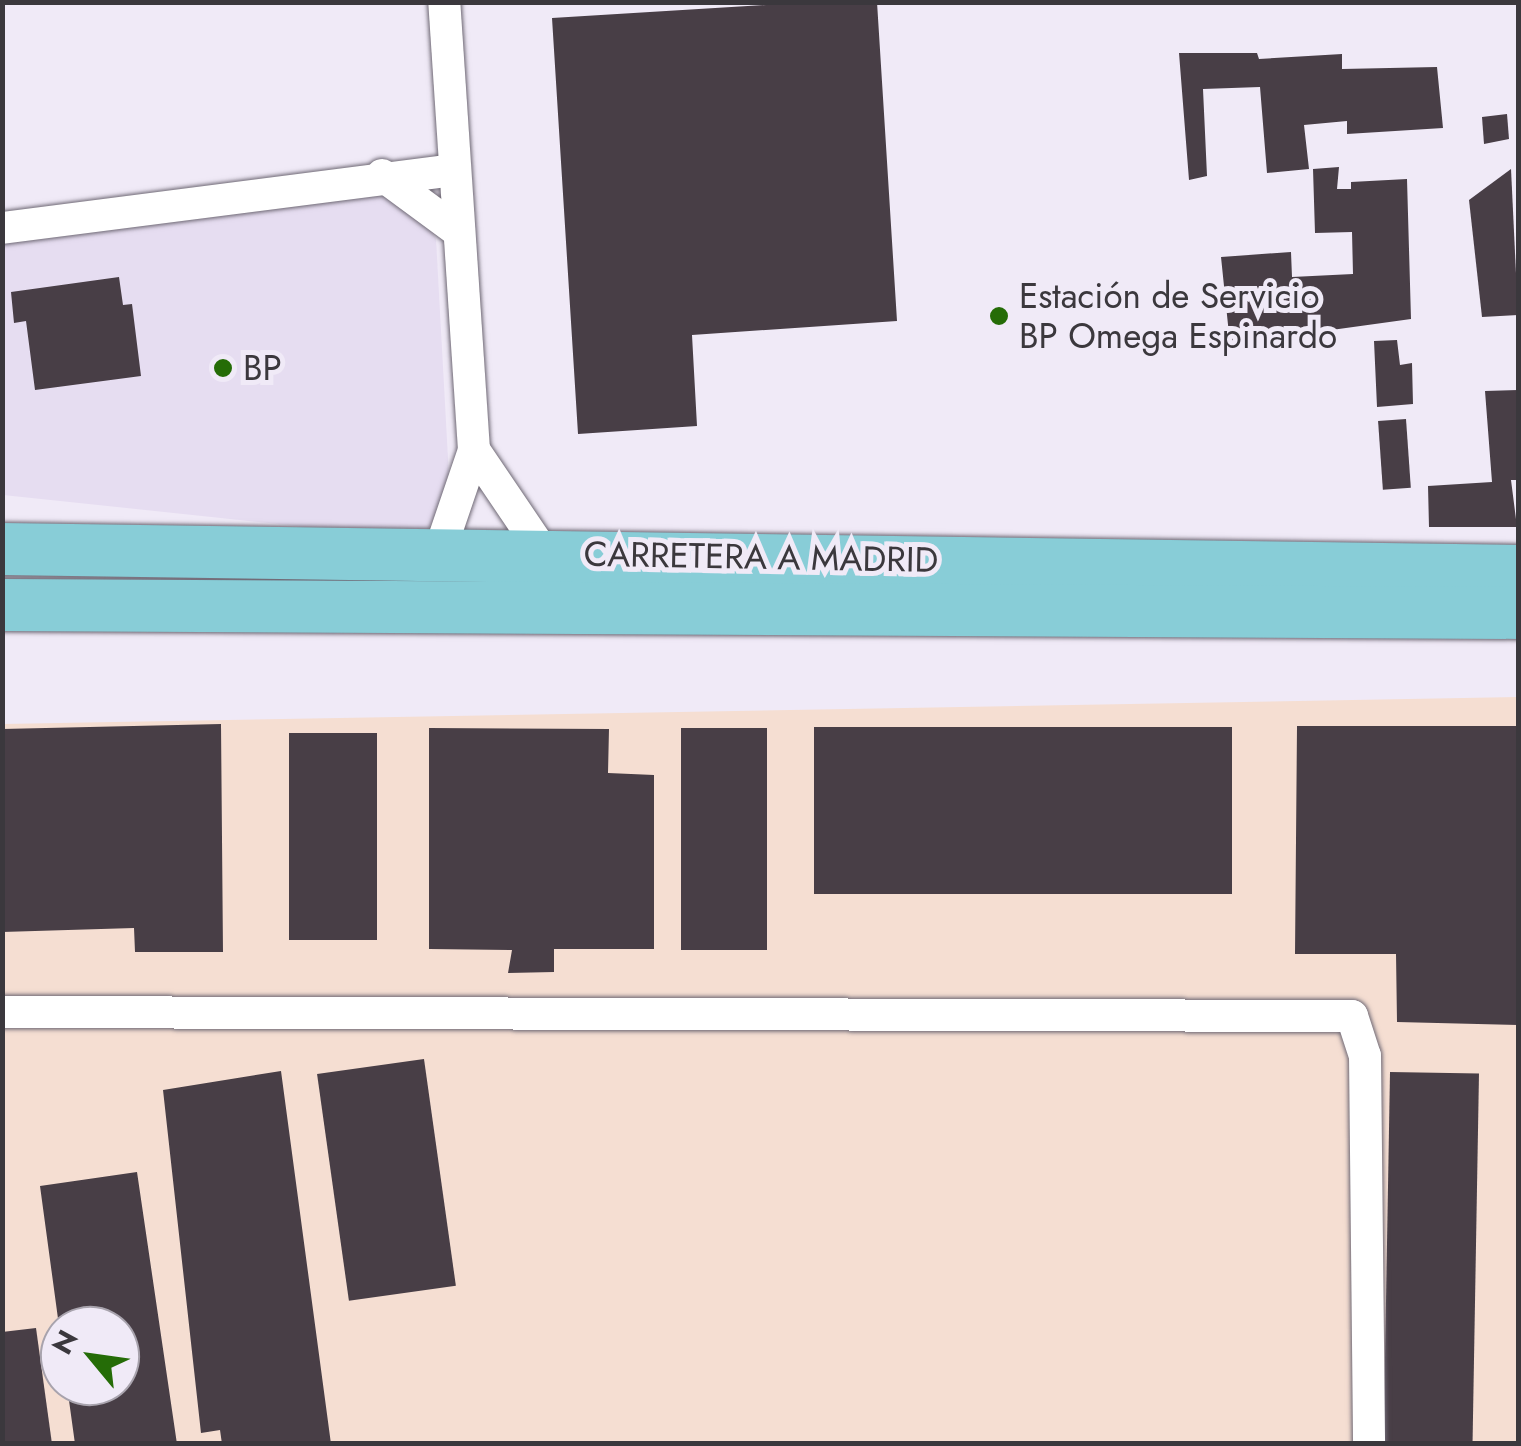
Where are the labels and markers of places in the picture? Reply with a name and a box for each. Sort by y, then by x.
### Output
place label: Estación de Servicio BP Omega Espinardo [1019,275,1337,357]
marker: Estación de Servicio BP Omega Espinardo [988,305,1010,327]
place label: BP [243,347,282,389]
marker: BP [212,357,234,379]

